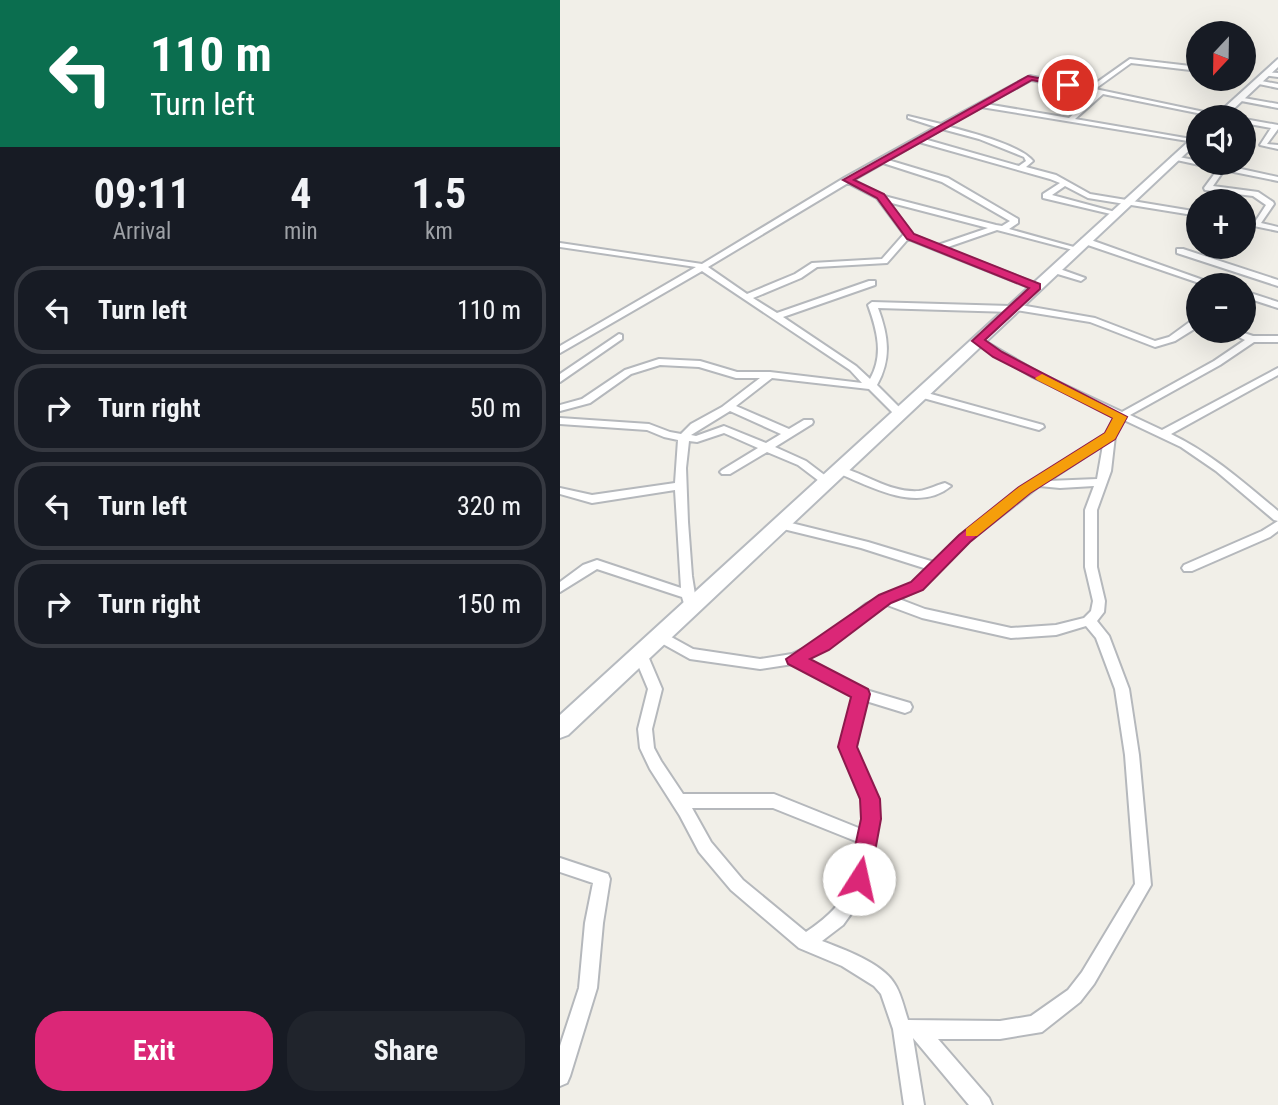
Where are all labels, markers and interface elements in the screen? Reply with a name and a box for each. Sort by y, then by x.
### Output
north arrow [1186,21,1256,91]
map controls [1186,21,1256,343]
text: 110 m [150,26,272,83]
icon: left [35,28,126,119]
pin [1038,55,1098,115]
icon: arrive [1049,66,1087,104]
text: Turn left [150,85,255,123]
button: sound [1186,105,1256,175]
text: 09:11 [94,169,190,218]
text: 4 [290,169,311,218]
text: 1.5 [412,169,466,218]
button: + [1186,189,1256,259]
text: Arrival [113,218,171,245]
text: min [284,218,318,245]
text: km [425,218,453,245]
button: − [1186,273,1256,343]
icon: left [39,291,77,329]
text: Turn left [98,295,187,325]
text: 110 m [457,295,521,325]
icon: right [39,389,77,427]
text: Turn right [98,393,200,423]
text: 50 m [470,393,521,423]
icon: left [39,487,77,525]
text: Turn left [98,491,187,521]
text: 320 m [457,491,521,521]
icon: right [39,585,77,623]
text: Turn right [98,589,200,619]
text: 150 m [457,589,521,619]
position arrow [822,842,896,916]
button: Exit [35,1011,273,1091]
button: Share [287,1011,525,1091]

